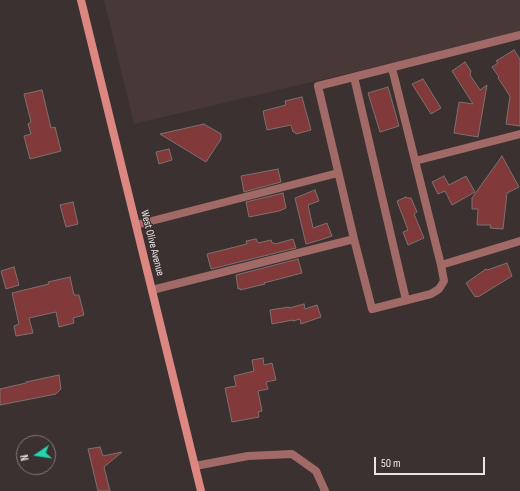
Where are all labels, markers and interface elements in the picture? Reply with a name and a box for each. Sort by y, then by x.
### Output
street label: West Olive Avenue [137,209,167,277]
north arrow [16,435,56,475]
scale bar [376,449,487,475]
text: N [18,453,32,462]
text: 50 m [381,456,401,471]

